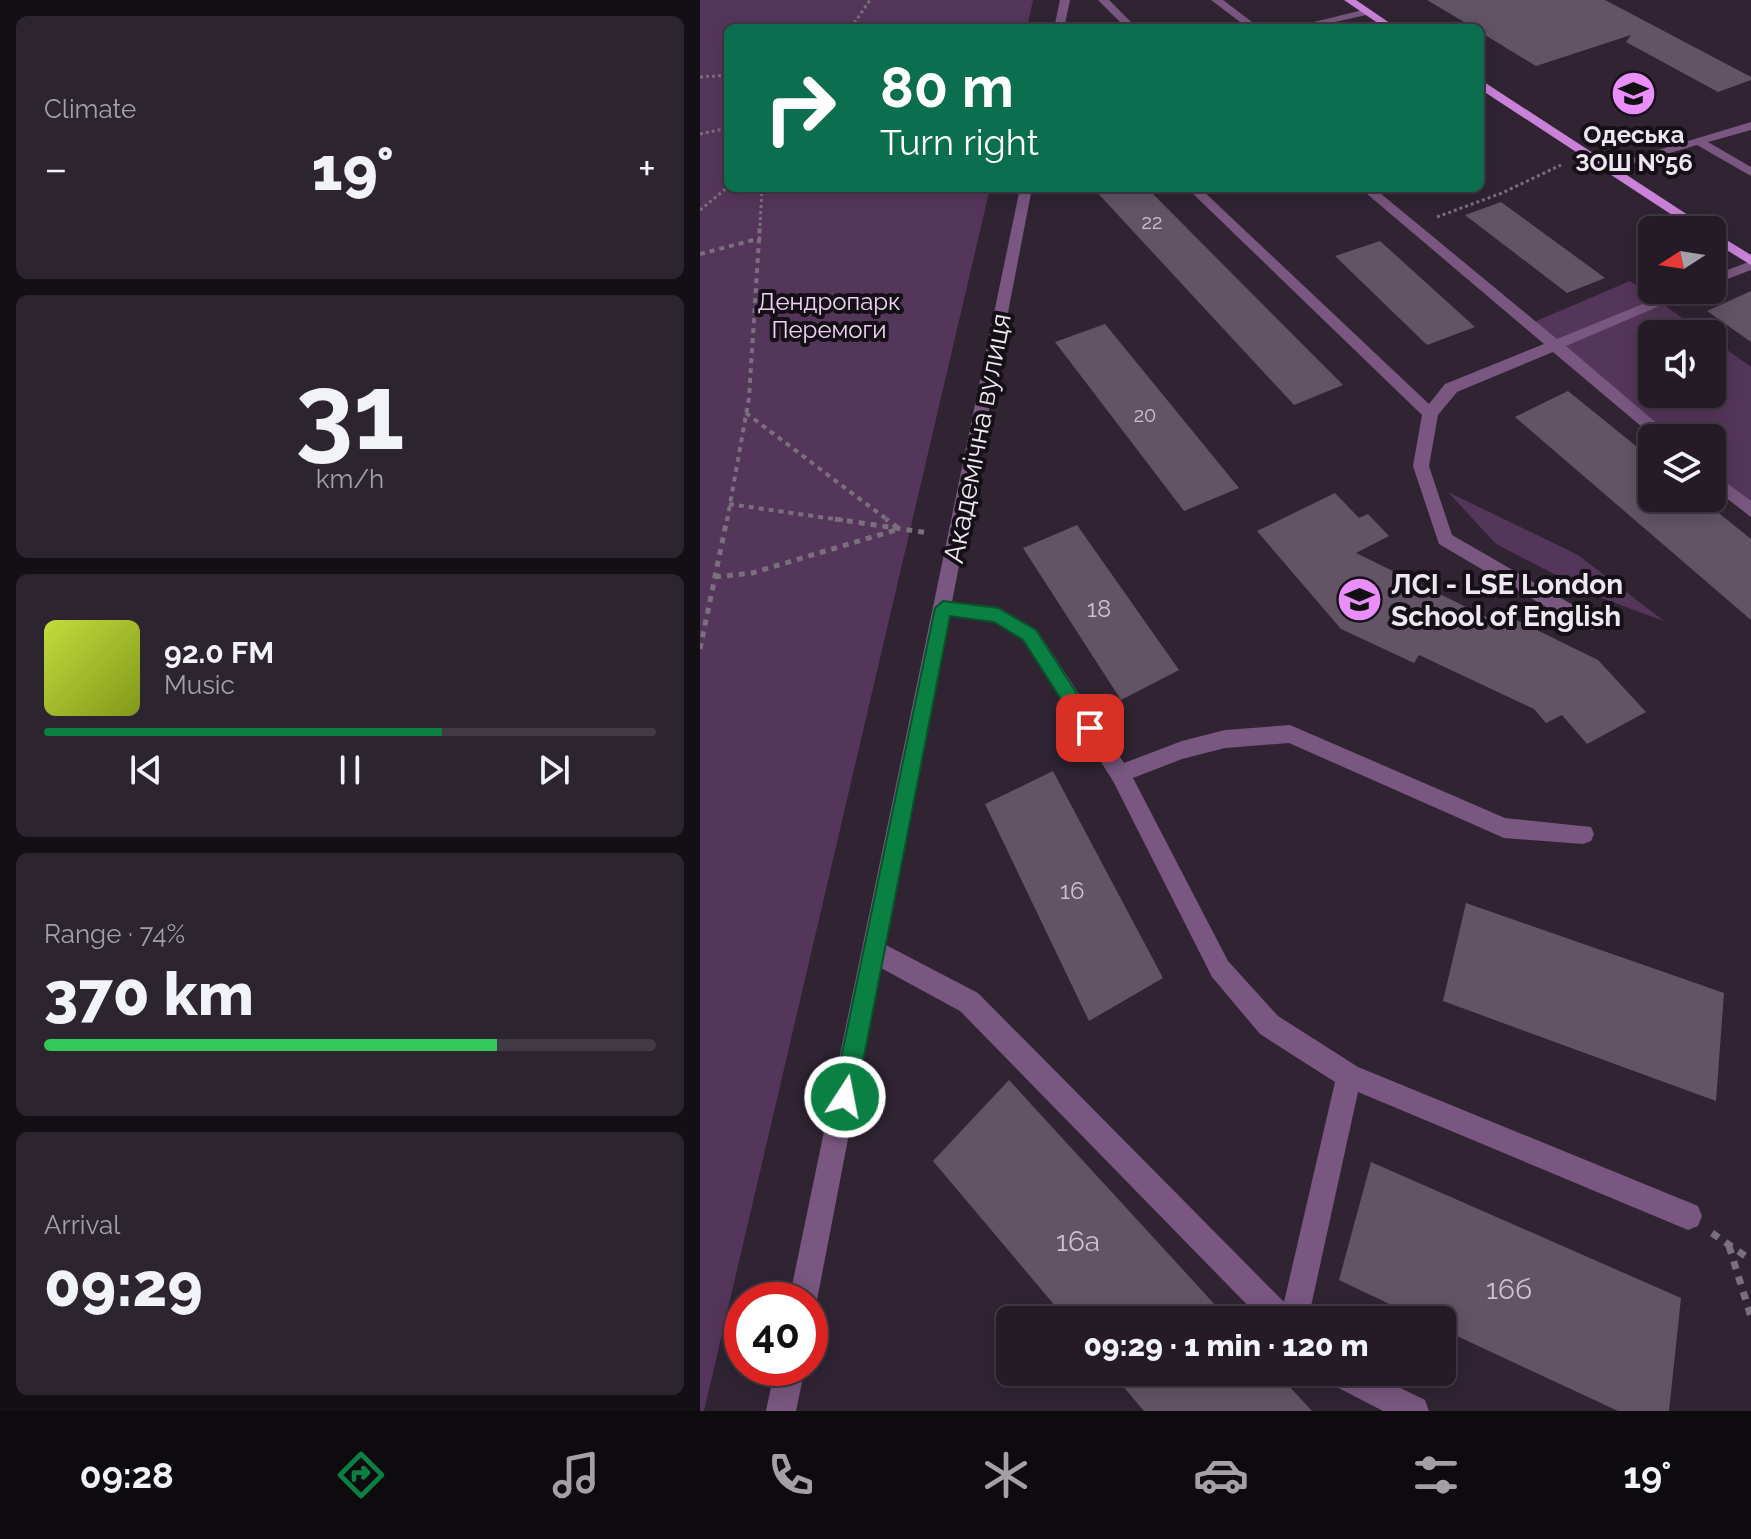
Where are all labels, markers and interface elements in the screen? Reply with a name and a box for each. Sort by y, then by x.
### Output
text: 80 m [880,54,1014,120]
icon: right [748,56,852,160]
school or university icon: Одеська ЗОШ №56 [1610,69,1658,117]
text: Climate [44,94,136,124]
place label: Одеська ЗОШ №56 [1575,120,1693,177]
text: Turn right [880,121,1039,163]
text: 19° [312,134,394,204]
text: − [44,143,68,194]
text: + [638,143,656,194]
house number: 22 [1142,210,1162,234]
north arrow [1638,216,1726,304]
map controls [1638,216,1726,512]
park label: Дендропарк Перемоги [757,287,901,344]
street label: Академічна вулиця [937,310,1018,566]
button: sound [1638,320,1726,408]
text: 31 [295,351,405,473]
house number: 20 [1134,403,1156,427]
button: layers [1638,424,1726,512]
text: km/h [316,464,384,494]
place label: ЛСІ - LSE London School of English [1391,568,1623,633]
school or university icon: ЛСІ - LSE London School of English [1336,576,1384,624]
house number: 18 [1087,594,1111,623]
text: 92.0 FM [164,635,274,670]
text: Music [164,670,235,700]
pin [1056,694,1124,762]
icon: arrive [1068,706,1112,750]
icon: previous [124,748,168,792]
icon: pause [328,748,372,792]
icon: next [532,748,576,792]
house number: 16 [1060,876,1084,905]
text: Range · 74% [44,919,185,949]
text: 370 km [44,959,254,1029]
position arrow [803,1055,887,1139]
text: Arrival [44,1210,120,1240]
house number: 16а [1056,1225,1100,1258]
text: 09:29 [44,1250,203,1320]
house number: 16б [1486,1273,1532,1306]
speed limit sign: 40 [724,1282,828,1386]
text: 09:29 · 1 min · 120 m [1083,1328,1369,1363]
icon: directions [333,1447,389,1503]
icon: music [548,1447,604,1503]
icon: phone [763,1447,819,1503]
icon: climate [978,1447,1034,1503]
icon: car [1193,1447,1249,1503]
icon: filters [1408,1447,1464,1503]
text: 09:28 [80,1454,174,1496]
text: 19° [1623,1454,1671,1496]

